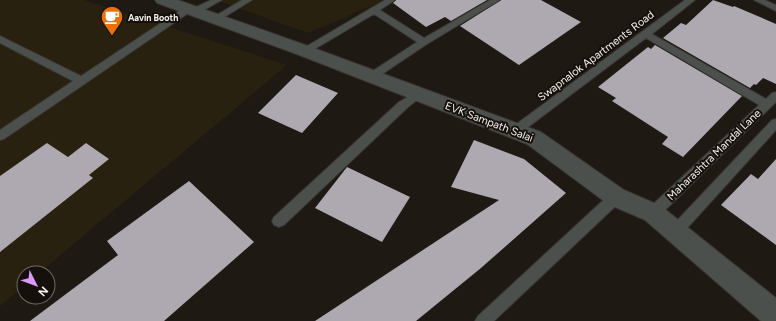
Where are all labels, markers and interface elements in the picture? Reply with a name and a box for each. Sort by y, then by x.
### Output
cafe icon: Aavin Booth [99,4,125,37]
street label: Swapnalok Apartments Road [535,8,657,104]
place label: Aavin Booth [128,12,178,23]
street label: EVK Sampath Salai [443,99,535,145]
street label: Maharashtra Mandal Lane [664,107,764,203]
north arrow [16,265,56,305]
text: N [35,284,51,299]

